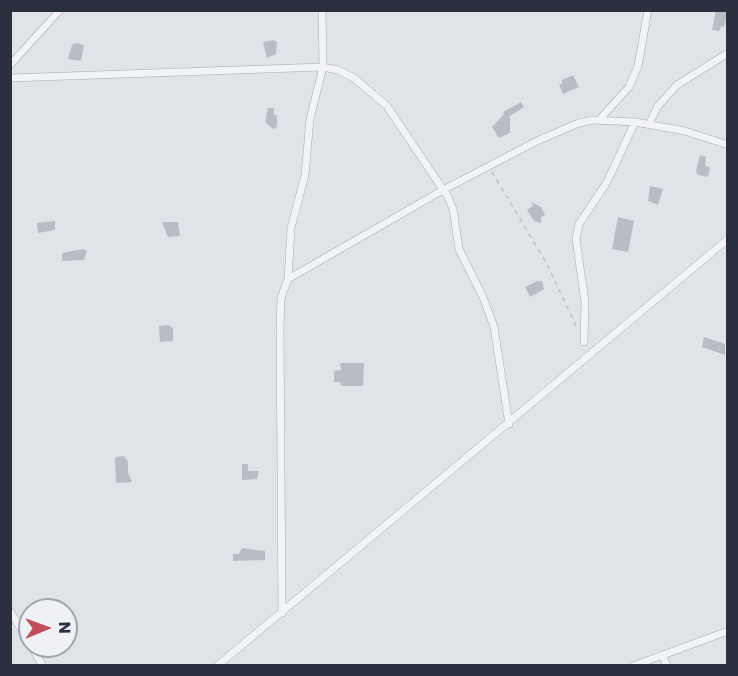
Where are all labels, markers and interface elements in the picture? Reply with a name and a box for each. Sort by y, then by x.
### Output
north arrow [18,598,78,658]
text: N [53,621,76,634]

